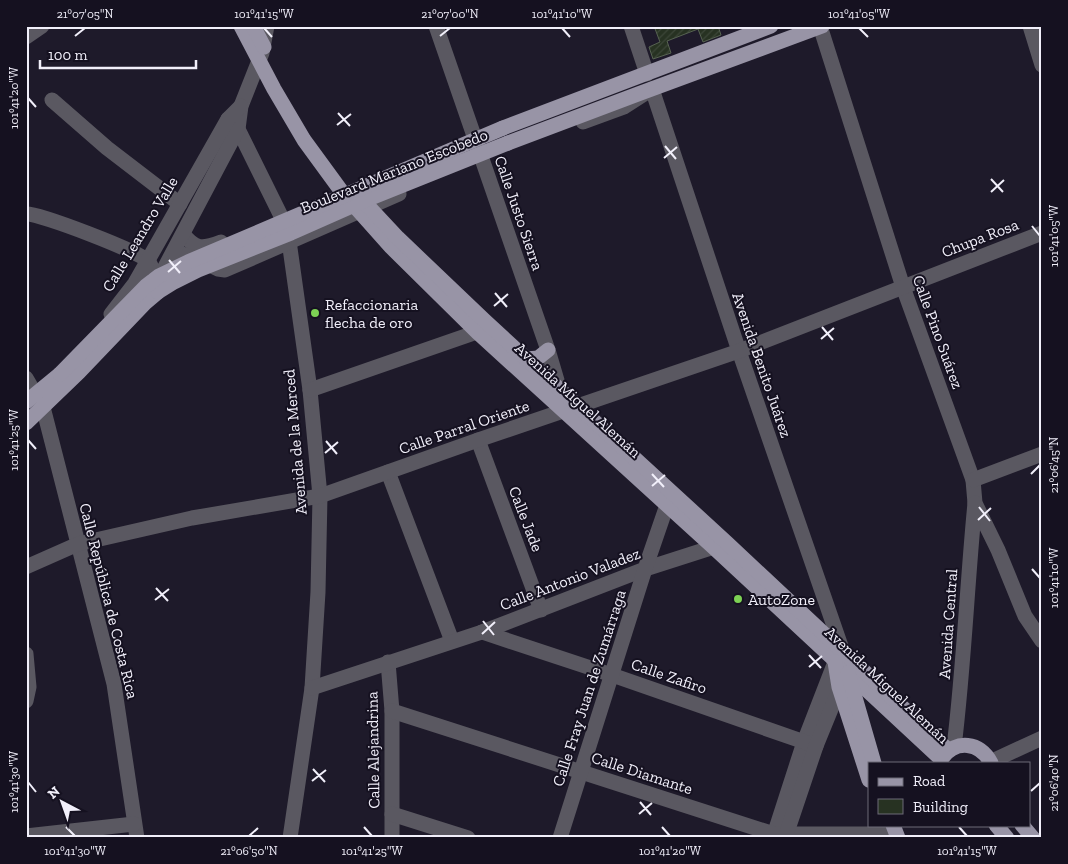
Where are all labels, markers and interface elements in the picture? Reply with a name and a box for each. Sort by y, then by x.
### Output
text: 21°07'05"N [57,7,113,21]
text: 101°41'15"W [234,7,295,21]
text: 21°07'00"N [421,7,479,21]
text: 101°41'10"W [532,7,593,21]
text: 101°41'05"W [828,7,891,21]
scale bar [40,38,196,70]
text: 100 m [48,46,87,64]
text: 101°41'20"W [7,66,21,129]
street label: Boulevard Mariano Escobedo [298,125,490,217]
street label: Calle Justo Sierra [491,153,548,273]
street label: Calle Leandro Valle [98,173,182,295]
text: 101°41'05"W [1047,204,1061,267]
street label: Chupa Rosa [939,215,1021,261]
street label: Calle Pino Suárez [909,273,967,391]
street label: Avenida Benito Juárez [728,290,796,440]
place label: Refaccionaria flecha de oro [325,295,419,332]
marker: Refaccionaria flecha de oro [309,307,321,319]
street label: Avenida Miguel Alemán [511,338,646,462]
street label: Avenida de la Merced [279,368,311,516]
street label: Calle Parral Oriente [396,396,532,458]
text: 101°41'25"W [7,409,21,471]
text: 21°06'45"N [1047,437,1061,493]
street label: Calle Jade [505,484,547,554]
street label: Calle República de Costa Rica [75,501,143,701]
street label: Calle Antonio Valadez [497,543,643,615]
text: 101°41'10"W [1047,547,1061,608]
street label: Avenida Central [935,568,961,680]
street label: Calle Fray Juan de Zumárraga [548,587,630,789]
place label: AutoZone [748,590,815,609]
marker: AutoZone [732,593,744,605]
street label: Avenida Miguel Alemán [821,622,954,748]
street label: Calle Zafiro [629,654,709,698]
street label: Calle Alejandrina [362,691,384,809]
street label: Calle Diamante [589,748,695,798]
text: 101°41'30"W [7,750,21,813]
text: 21°06'40"N [1047,754,1061,812]
legend [868,762,1030,826]
text: Road [913,772,946,790]
north arrow [38,776,88,826]
text: N [44,782,64,802]
text: Building [913,798,968,816]
text: 101°41'30"W [44,844,107,858]
text: 21°06'50"N [220,844,278,858]
text: 101°41'25"W [341,844,403,858]
text: 101°41'20"W [639,844,702,858]
text: 101°41'15"W [937,844,998,858]

